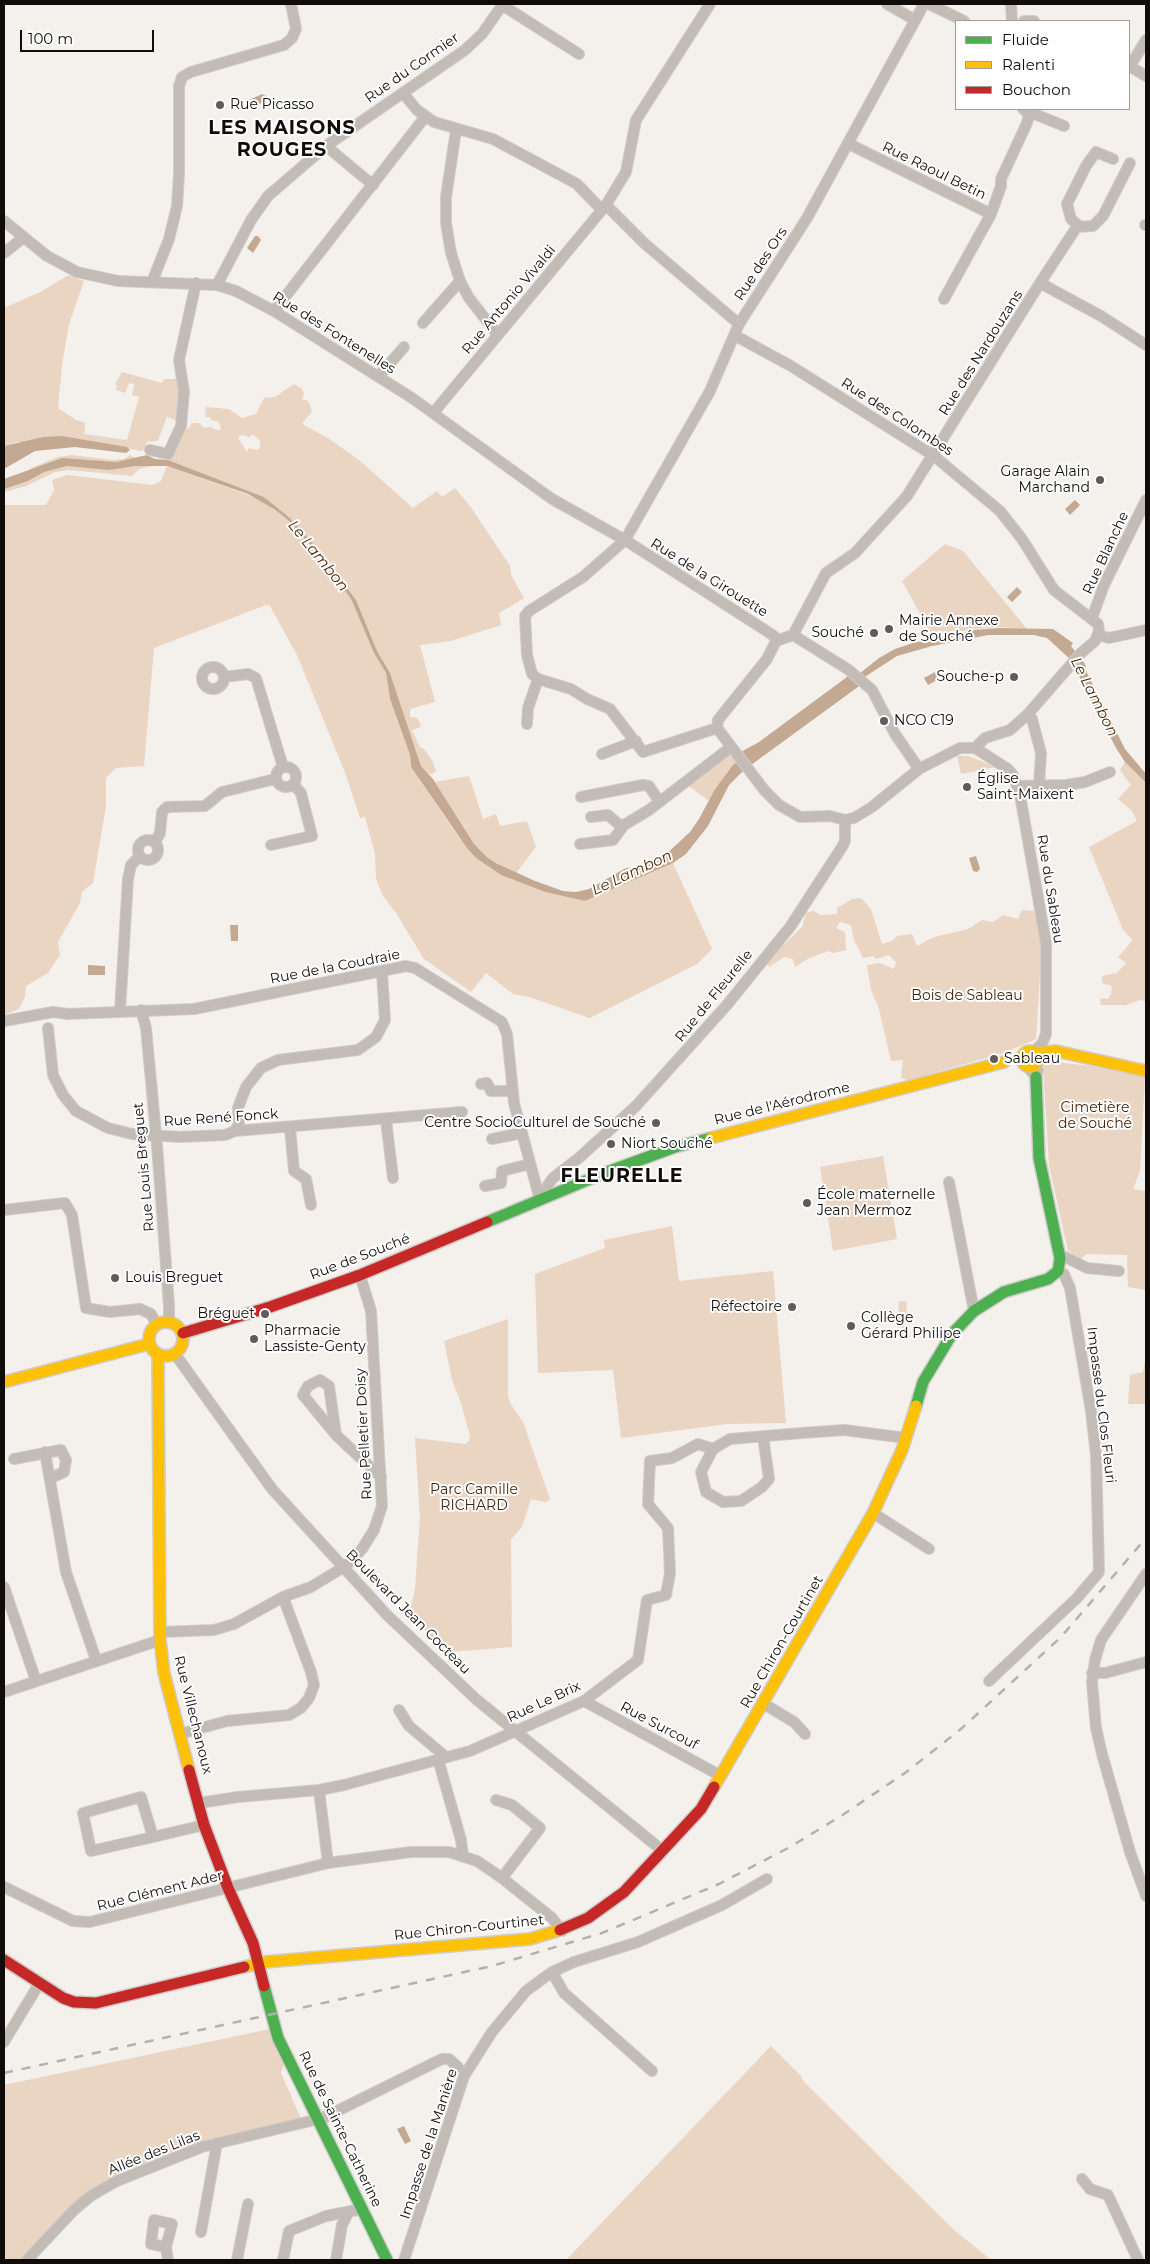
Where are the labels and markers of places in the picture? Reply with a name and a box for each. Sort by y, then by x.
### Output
place label: Rue Picasso [230,97,314,113]
marker: Rue Picasso [214,99,226,111]
place label: Garage Alain Marchand [1001,464,1090,497]
marker: Garage Alain Marchand [1094,474,1106,486]
place label: Mairie Annexe de Souché [899,613,999,646]
marker: Mairie Annexe de Souché [883,623,895,635]
place label: Souché [812,625,864,641]
marker: Souché [868,627,880,639]
place label: Souche-p [937,669,1004,685]
marker: Souche-p [1008,671,1020,683]
place label: NCO C19 [894,713,954,729]
marker: NCO C19 [878,715,890,727]
place label: Église Saint-Maixent [977,771,1074,804]
marker: Église Saint-Maixent [961,781,973,793]
place label: Sableau [1004,1051,1060,1067]
marker: Sableau [988,1053,1000,1065]
place label: Centre SocioCulturel de Souché [424,1115,646,1131]
marker: Centre SocioCulturel de Souché [650,1117,662,1129]
place label: Niort Souché [621,1136,713,1152]
marker: Niort Souché [605,1138,617,1150]
place label: École maternelle Jean Mermoz [817,1187,935,1220]
marker: École maternelle Jean Mermoz [801,1197,813,1209]
place label: Louis Breguet [125,1270,223,1286]
marker: Louis Breguet [109,1272,121,1284]
place label: Réfectoire [711,1299,782,1315]
marker: Réfectoire [786,1301,798,1313]
place label: Bréguet [197,1306,255,1322]
marker: Bréguet [259,1308,271,1320]
place label: Collège Gérard Philipe [861,1310,961,1342]
marker: Collège Gérard Philipe [845,1320,857,1332]
place label: Pharmacie Lassiste-Genty [264,1323,366,1355]
marker: Pharmacie Lassiste-Genty [248,1333,260,1345]

